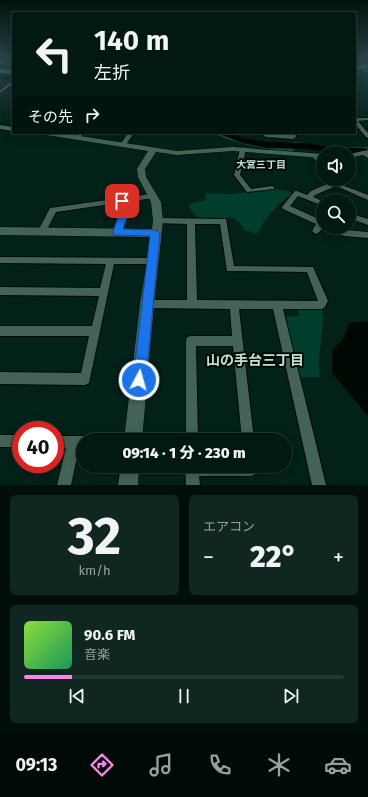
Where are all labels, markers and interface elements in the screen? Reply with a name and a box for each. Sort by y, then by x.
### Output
text: 140 m [94,24,170,57]
icon: left [28,28,80,80]
text: 左折 [94,62,130,84]
icon: right [81,104,103,126]
text: その先 [28,108,73,126]
map controls [316,146,356,234]
button: sound [316,146,356,186]
district label: 大宮三丁目 [236,159,286,171]
pin [105,184,139,218]
icon: arrive [111,190,133,212]
button: search [316,194,356,234]
district label: 山の手台三丁目 [206,352,304,369]
position arrow [118,359,160,401]
speed limit sign: 40 [12,421,64,473]
text: 09:14 · 1 分 · 230 m [122,444,246,462]
text: 32 [68,505,121,568]
text: エアコン [203,519,255,534]
text: 22° [250,539,297,575]
text: − [203,544,214,571]
text: + [333,544,344,571]
text: km/h [78,563,111,578]
text: 90.6 FM [84,626,135,644]
text: 音楽 [84,647,110,662]
icon: previous [66,685,88,707]
icon: pause [173,685,195,707]
icon: next [280,685,302,707]
icon: directions [88,751,116,779]
icon: music [147,751,175,779]
icon: phone [206,751,234,779]
icon: climate [265,751,293,779]
icon: car [324,751,352,779]
text: 09:13 [16,754,57,776]

